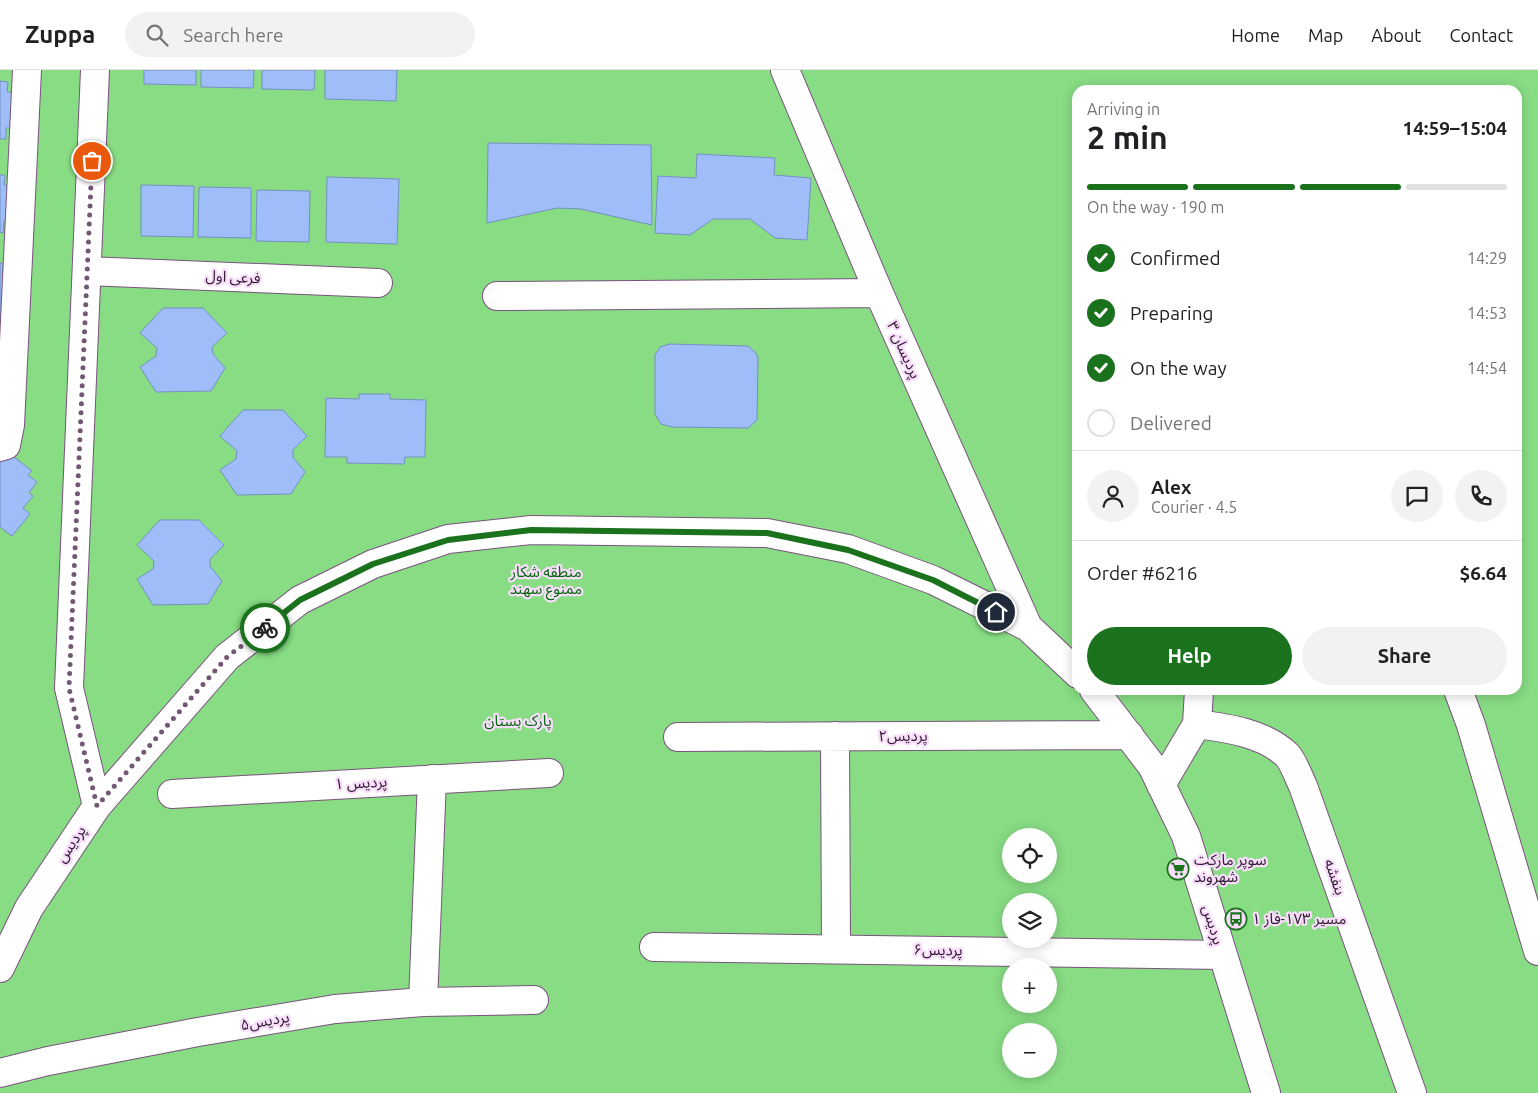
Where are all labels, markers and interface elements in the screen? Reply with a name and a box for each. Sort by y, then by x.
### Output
search box [125,12,475,57]
text: Zuppa [25,21,95,48]
icon: search [143,21,171,49]
text: Search here [183,24,284,46]
text: Home [1231,25,1280,45]
text: Map [1308,25,1343,45]
text: About [1371,25,1421,45]
text: Contact [1449,25,1513,45]
text: Arriving in [1087,100,1160,118]
text: 14:59–15:04 [1402,117,1507,139]
text: 2 min [1087,119,1168,155]
pin [71,140,113,182]
icon: bag [78,147,106,175]
text: On the way · 190 m [1087,198,1224,216]
icon: check [1087,244,1115,272]
text: Confirmed [1130,247,1221,269]
text: 14:29 [1467,249,1507,267]
street label: فرعی اول [205,267,261,287]
icon: check [1087,299,1115,327]
text: Preparing [1130,302,1214,324]
text: 14:53 [1467,304,1507,322]
street label: پردیسان ۳ [882,318,925,382]
icon: check [1087,354,1115,382]
text: On the way [1130,357,1227,379]
text: 14:54 [1467,359,1507,377]
text: Delivered [1130,412,1212,434]
button: person [1087,470,1139,522]
button: chat [1391,470,1443,522]
button: phone [1455,470,1507,522]
text: Alex [1151,476,1191,498]
text: Courier · 4.5 [1151,498,1237,516]
text: Order #6216 [1087,562,1197,584]
text: $6.64 [1459,562,1507,584]
park label: منطقه شکار ممنوع سهند [509,563,582,601]
pin [975,591,1017,633]
icon: home [982,598,1010,626]
courier [240,603,290,653]
icon: bike [251,614,279,642]
button: Help [1087,627,1292,685]
button: Share [1302,627,1507,685]
park label: پارک بستان [484,712,552,731]
street label: پردیس۲ [878,727,928,746]
street label: پردیس ۱ [334,773,388,794]
street label: پردیس [52,822,91,867]
map controls [1002,828,1057,1078]
button: locate [1002,828,1057,883]
place label: سوپر مارکت شهروند [1194,851,1267,886]
supermarket icon: سوپر مارکت شهروند [1166,857,1190,881]
street label: بنفشه [1321,857,1349,897]
button: layers [1002,893,1057,948]
street label: پردیس [1197,903,1228,947]
bus stop icon: مسیر ۱۷۳-فاز ۱ [1224,907,1248,931]
place label: مسیر ۱۷۳-فاز ۱ [1252,910,1346,928]
street label: پردیس۶ [913,941,963,961]
button: + [1002,958,1057,1013]
street label: پردیس۵ [239,1008,291,1035]
button: − [1002,1023,1057,1078]

